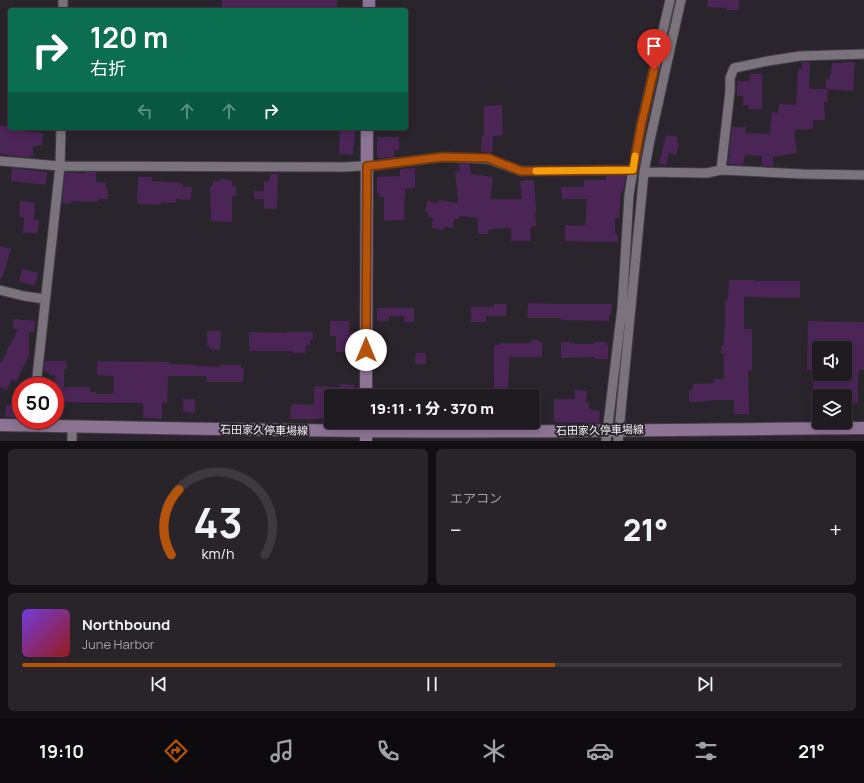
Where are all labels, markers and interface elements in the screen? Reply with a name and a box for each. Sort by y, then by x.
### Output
text: 120 m [90,18,168,56]
icon: right [24,24,76,76]
pin [637,29,671,70]
icon: arrive [643,35,665,57]
text: 右折 [90,56,126,80]
icon: left [134,100,156,122]
icon: ahead [176,100,198,122]
icon: ahead [218,100,240,122]
icon: right [260,100,282,122]
position arrow [345,329,387,371]
map controls [812,341,852,429]
button: sound [812,341,852,381]
speed limit sign: 50 [12,377,64,429]
button: layers [812,389,852,429]
text: 19:11 · 1 分 · 370 m [370,398,494,419]
street label: 石田家久停車場線 [220,421,308,438]
street label: 石田家久停車場線 [556,421,644,438]
text: エアコン [450,489,502,507]
text: 43 [193,494,243,550]
text: 21° [623,509,668,550]
text: − [450,515,462,545]
text: + [829,515,842,545]
text: km/h [201,544,235,563]
text: Northbound [82,614,170,635]
text: June Harbor [82,635,155,653]
icon: previous [148,673,170,695]
icon: pause [421,673,443,695]
icon: next [694,673,716,695]
icon: directions [162,737,190,765]
icon: music [268,737,296,765]
icon: phone [374,737,402,765]
icon: climate [480,737,508,765]
icon: car [586,737,614,765]
icon: filters [692,737,720,765]
text: 19:10 [39,739,84,763]
text: 21° [798,739,825,763]

